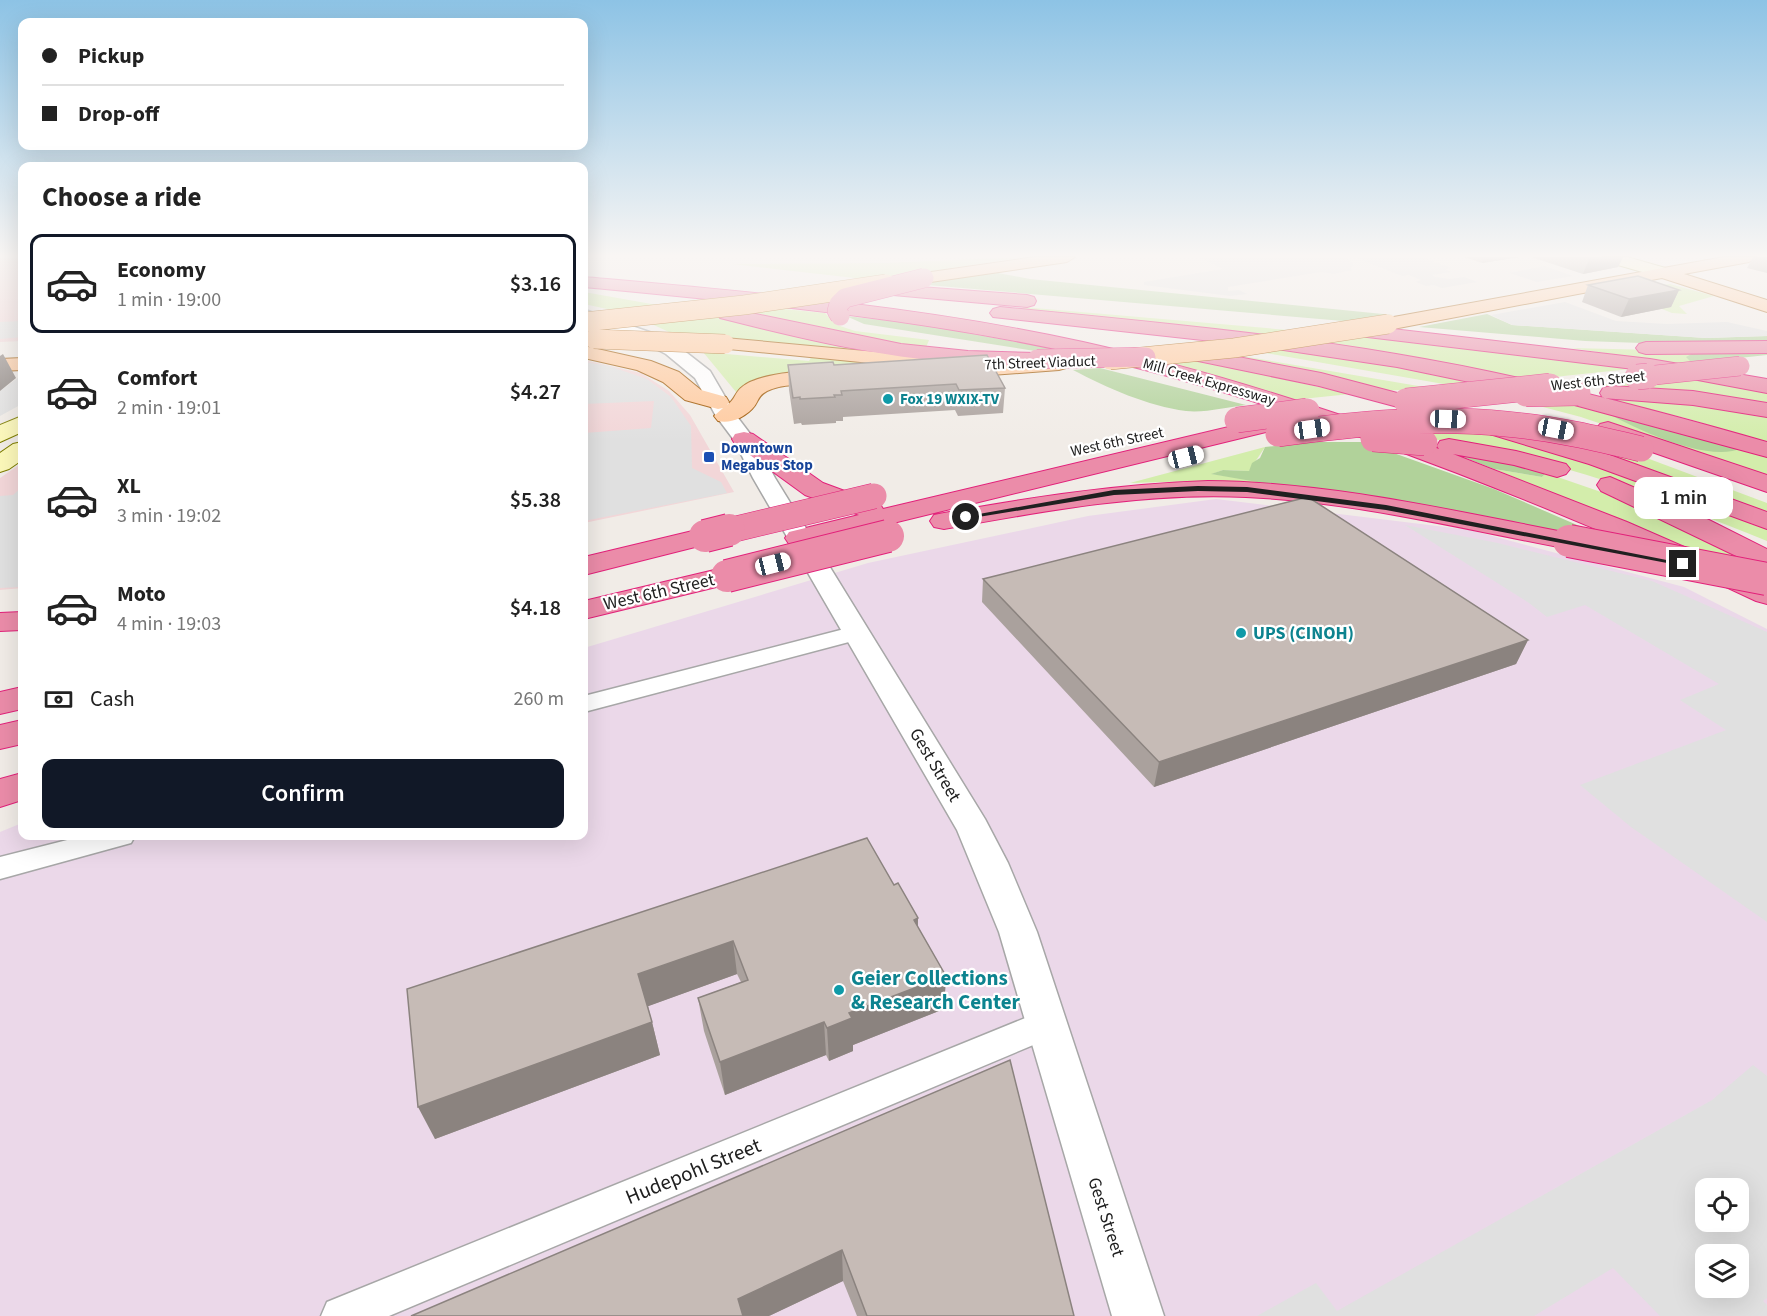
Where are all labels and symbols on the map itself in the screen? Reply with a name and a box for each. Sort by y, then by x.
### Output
street label: 7th Street Viaduct [984,351,1096,375]
street label: Mill Creek Expressway [1140,353,1278,411]
street label: West 6th Street [1550,366,1646,396]
place label: Fox 19 WXIX-TV [900,389,1000,410]
marker: Fox 19 WXIX-TV [881,392,895,406]
car [1430,409,1466,429]
car [1537,417,1575,441]
car [1293,418,1331,440]
street label: West 6th Street [1069,422,1165,462]
place label: Downtown Megabus Stop [721,438,813,476]
car [1166,444,1206,470]
marker: Downtown Megabus Stop [702,450,716,464]
callout: 1 min [1634,477,1732,519]
route start [952,503,979,530]
route end [1669,550,1696,577]
car [753,551,793,577]
street label: West 6th Street [601,567,717,617]
place label: UPS (CINOH) [1253,621,1354,646]
marker: UPS (CINOH) [1234,626,1248,640]
street label: Gest Street [903,723,967,807]
place label: Geier Collections & Research Center [851,963,1021,1017]
marker: Geier Collections & Research Center [832,983,846,997]
street label: Hudepohl Street [621,1130,765,1212]
street label: Gest Street [1081,1174,1131,1260]

